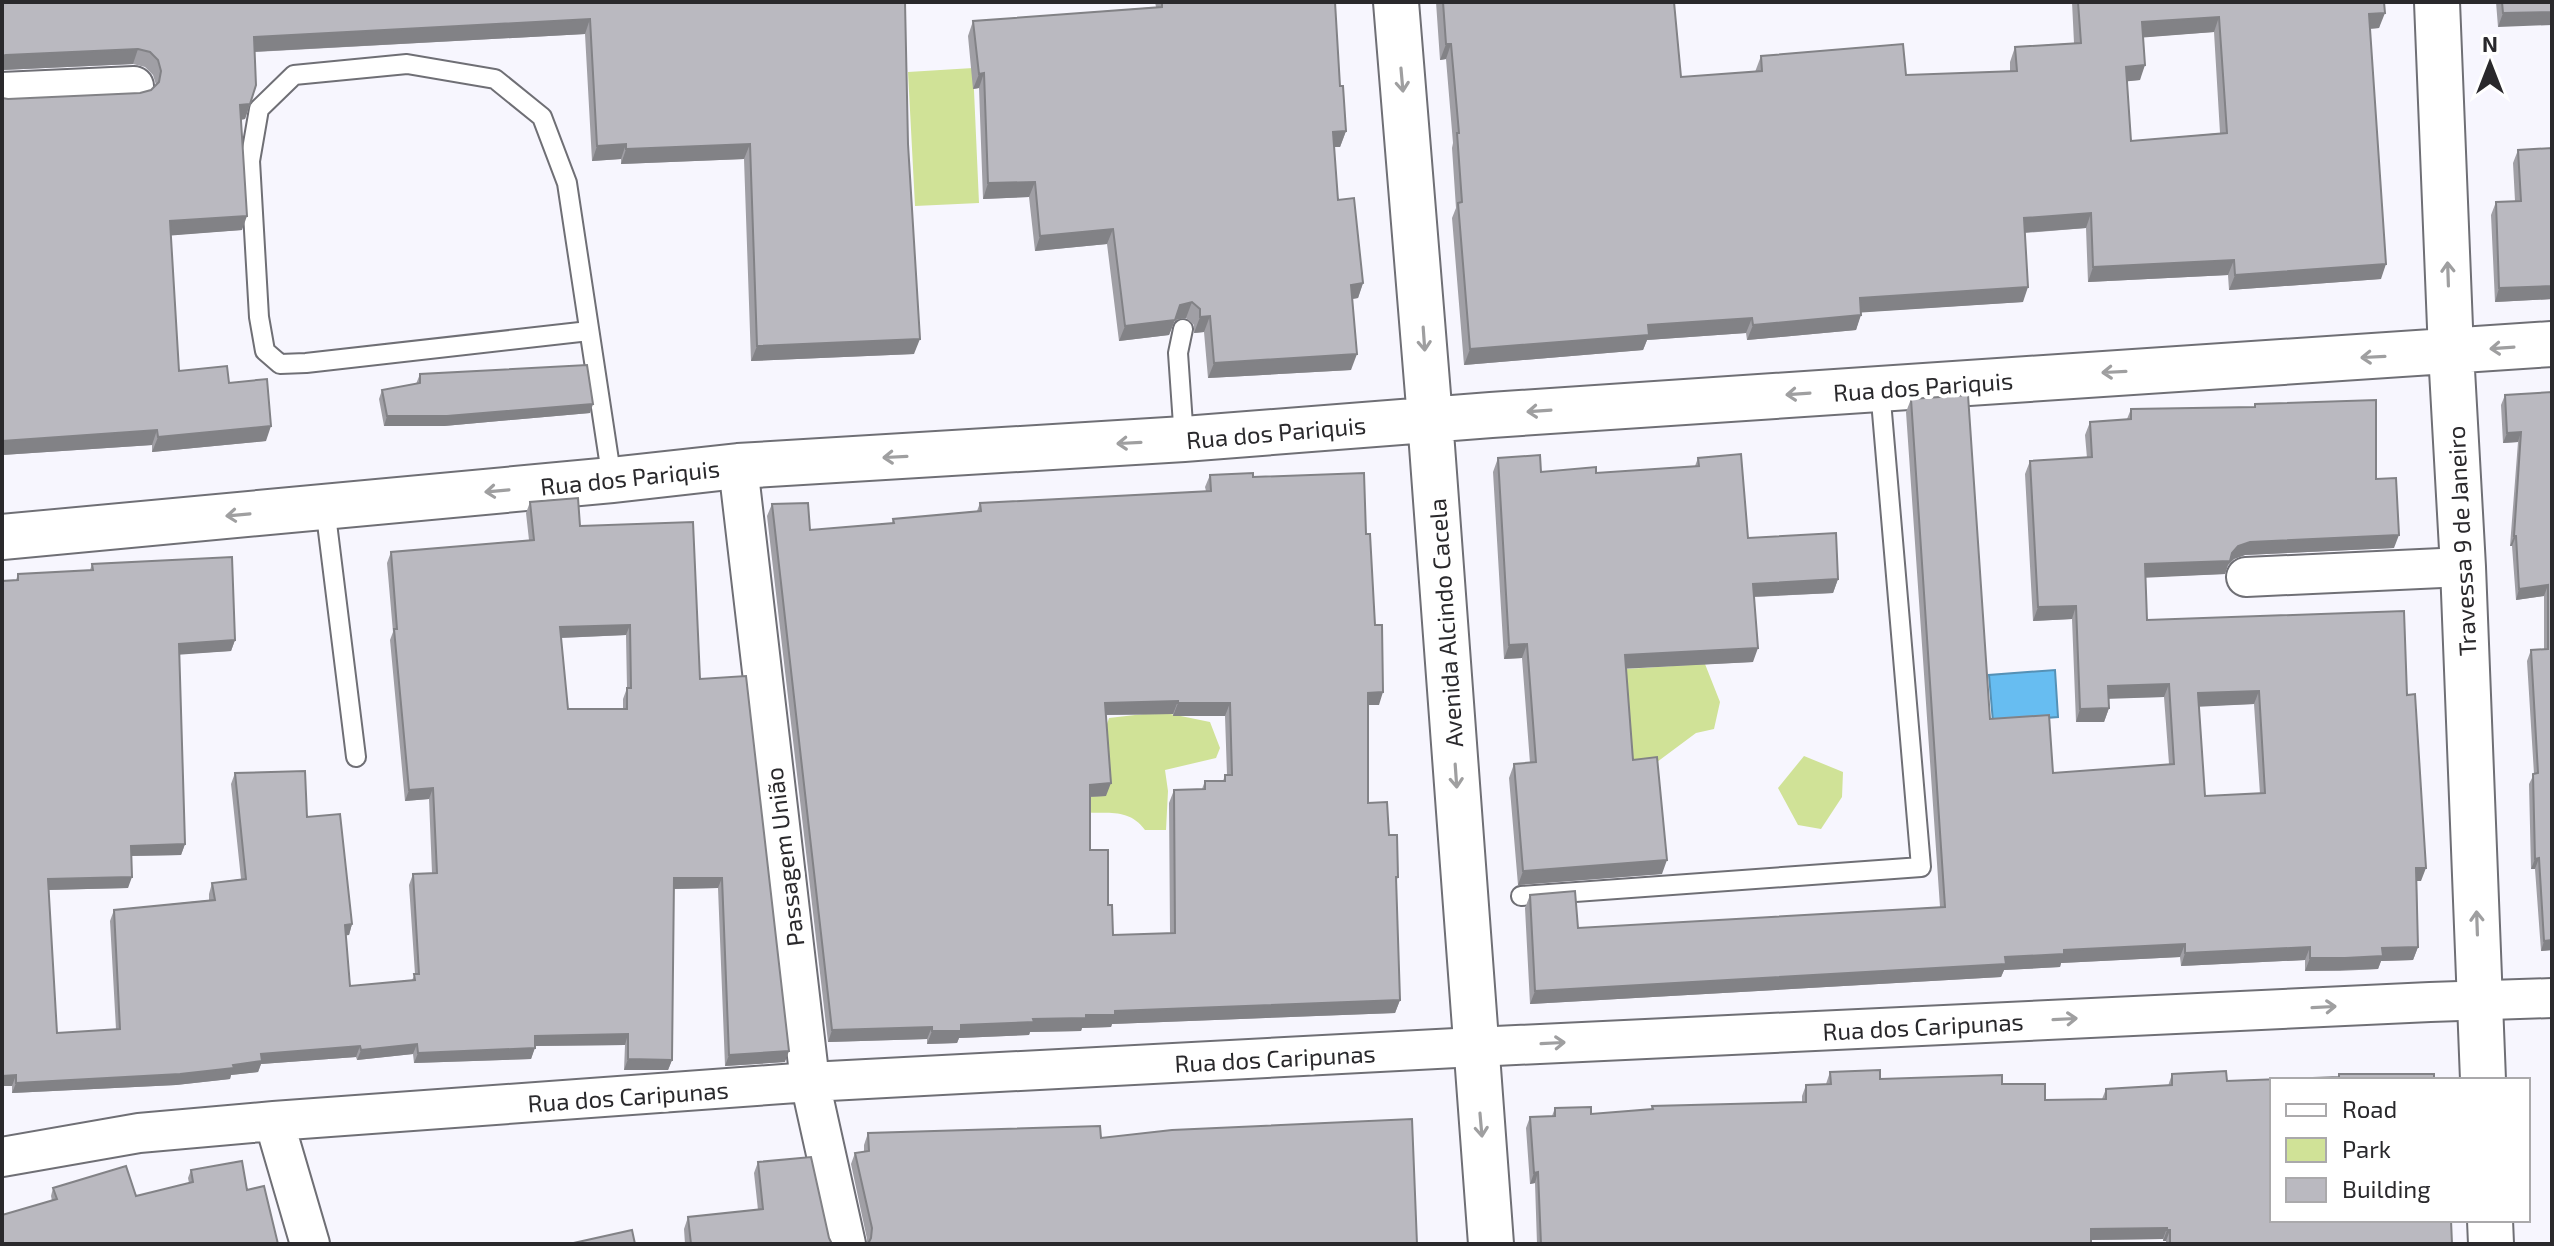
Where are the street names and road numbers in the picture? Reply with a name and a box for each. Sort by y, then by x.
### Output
street label: Rua dos Pariquis [1832,365,2014,407]
street label: Rua dos Pariquis [1185,410,1367,454]
street label: Travessa 9 de Janeiro [2440,425,2482,657]
street label: Rua dos Pariquis [539,453,721,501]
street label: Avenida Alcindo Cacela [1422,498,1468,748]
street label: Passagem União [759,766,809,948]
street label: Rua dos Caripunas [1822,1006,2024,1046]
street label: Rua dos Caripunas [1174,1038,1376,1078]
street label: Rua dos Caripunas [527,1075,729,1117]

